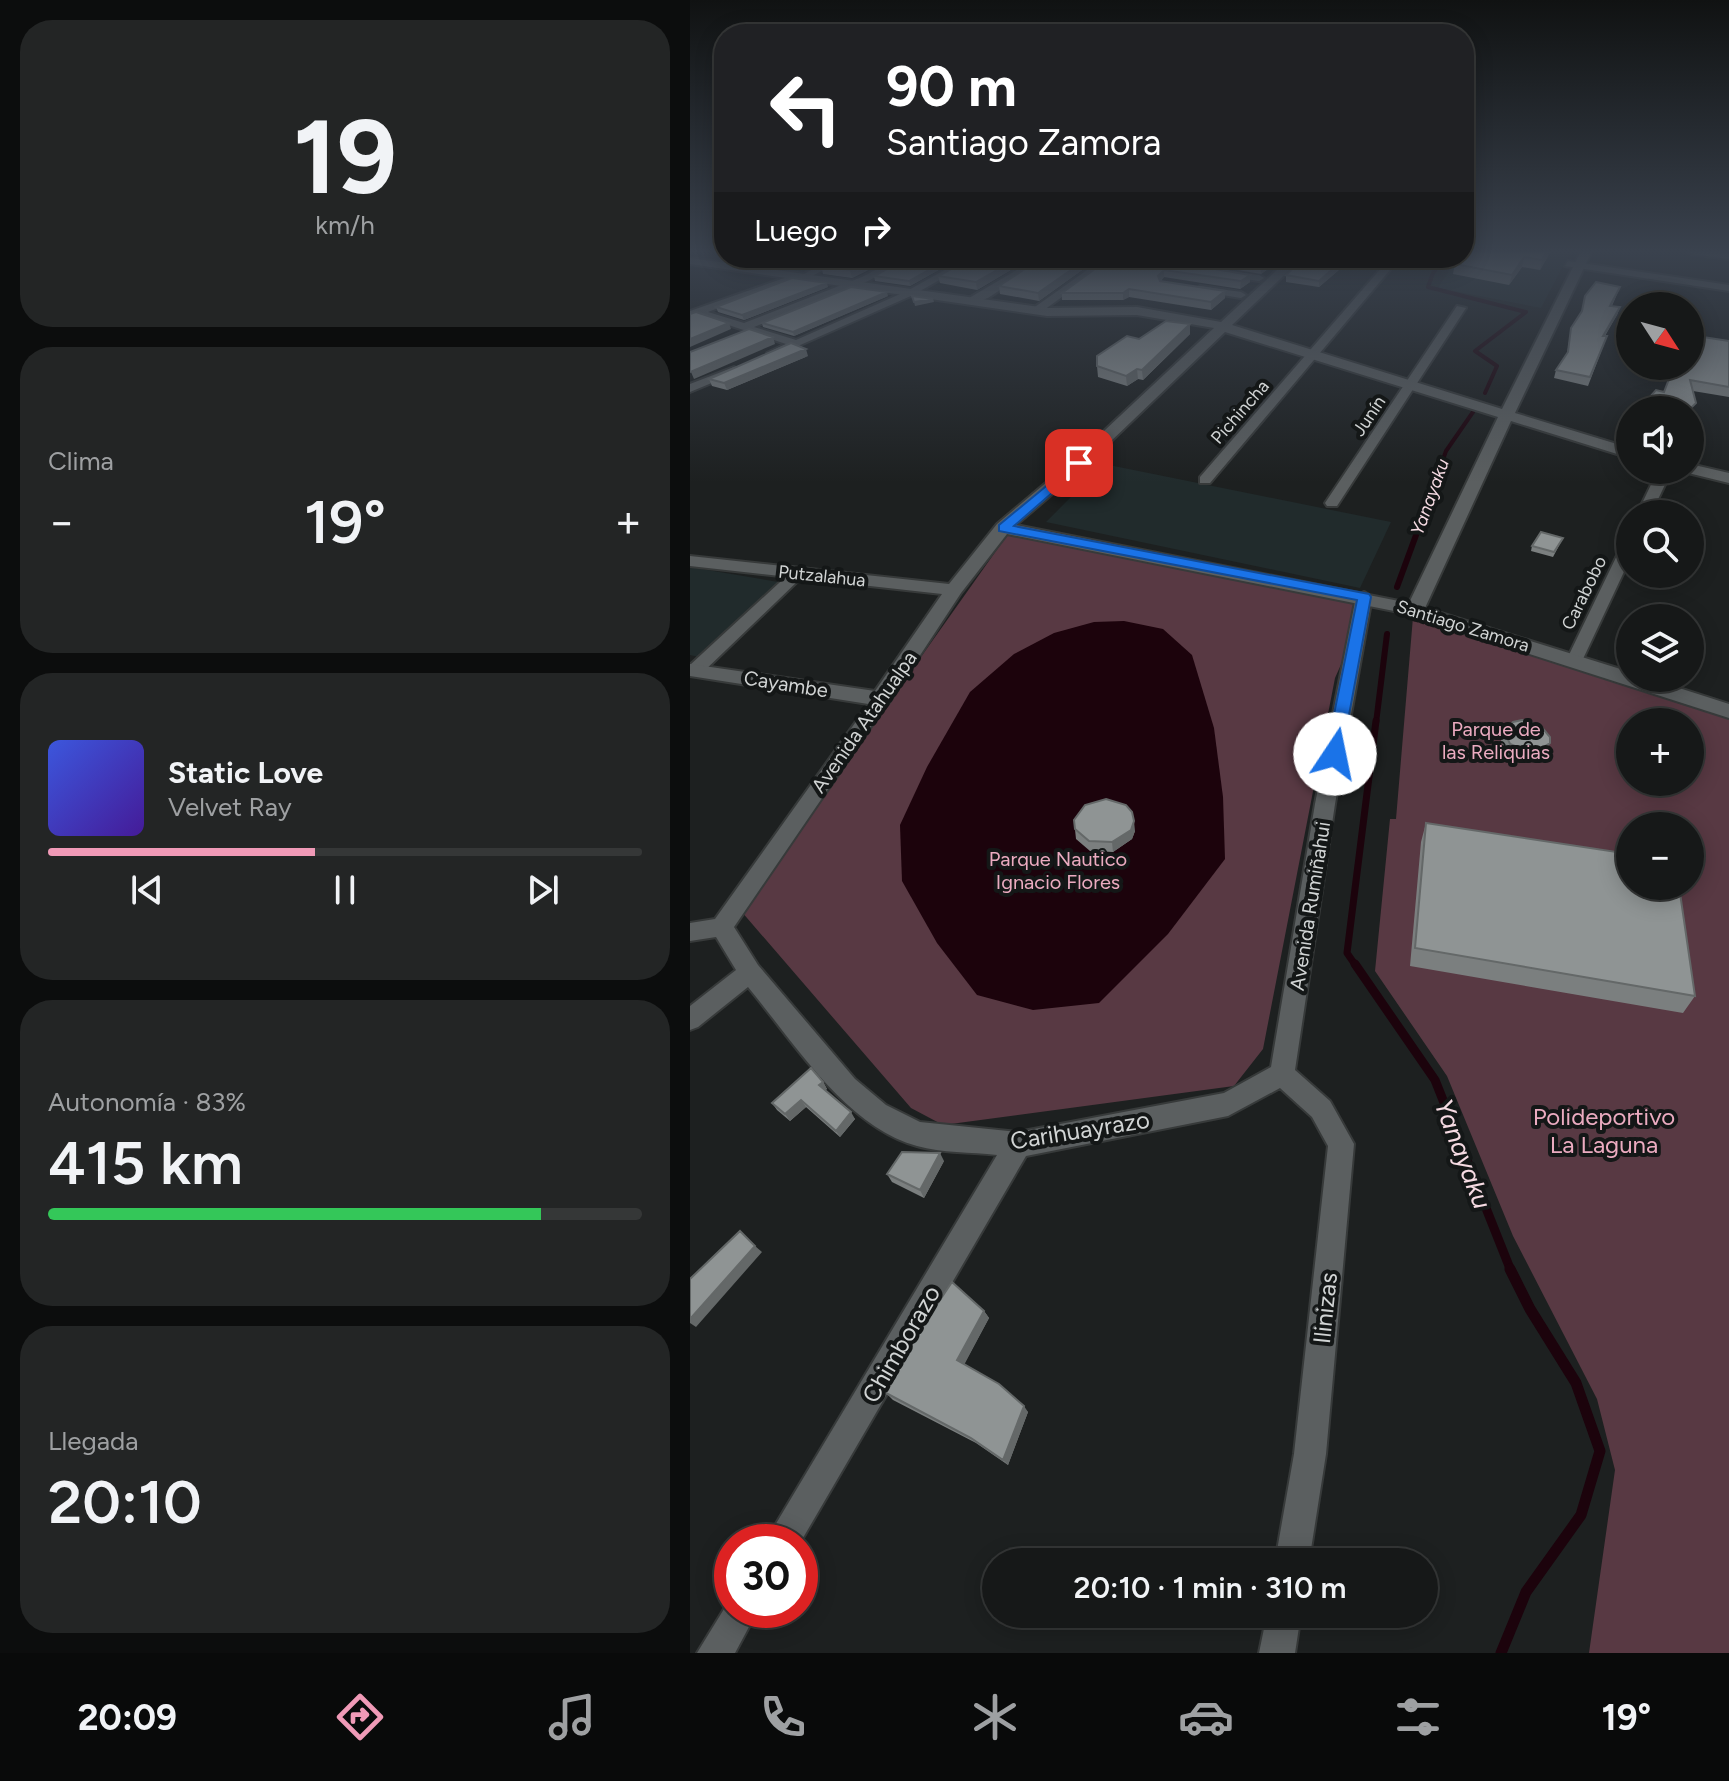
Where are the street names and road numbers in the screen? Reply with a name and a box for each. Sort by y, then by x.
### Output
street label: Pichincha [1206,376,1274,448]
street label: Junín [1348,392,1390,440]
street label: Carabobo [1557,552,1611,634]
street label: Putzalahua [777,560,867,592]
street label: Santiago Zamora [1394,595,1532,657]
street label: Avenida Atahualpa [806,647,922,797]
street label: Cayambe [742,666,830,702]
street label: Avenida Rumiñahui [1285,820,1335,992]
street label: Carihuayrazo [1008,1105,1152,1155]
street label: Ilinizas [1307,1271,1343,1345]
street label: Chimborazo [856,1280,946,1408]

